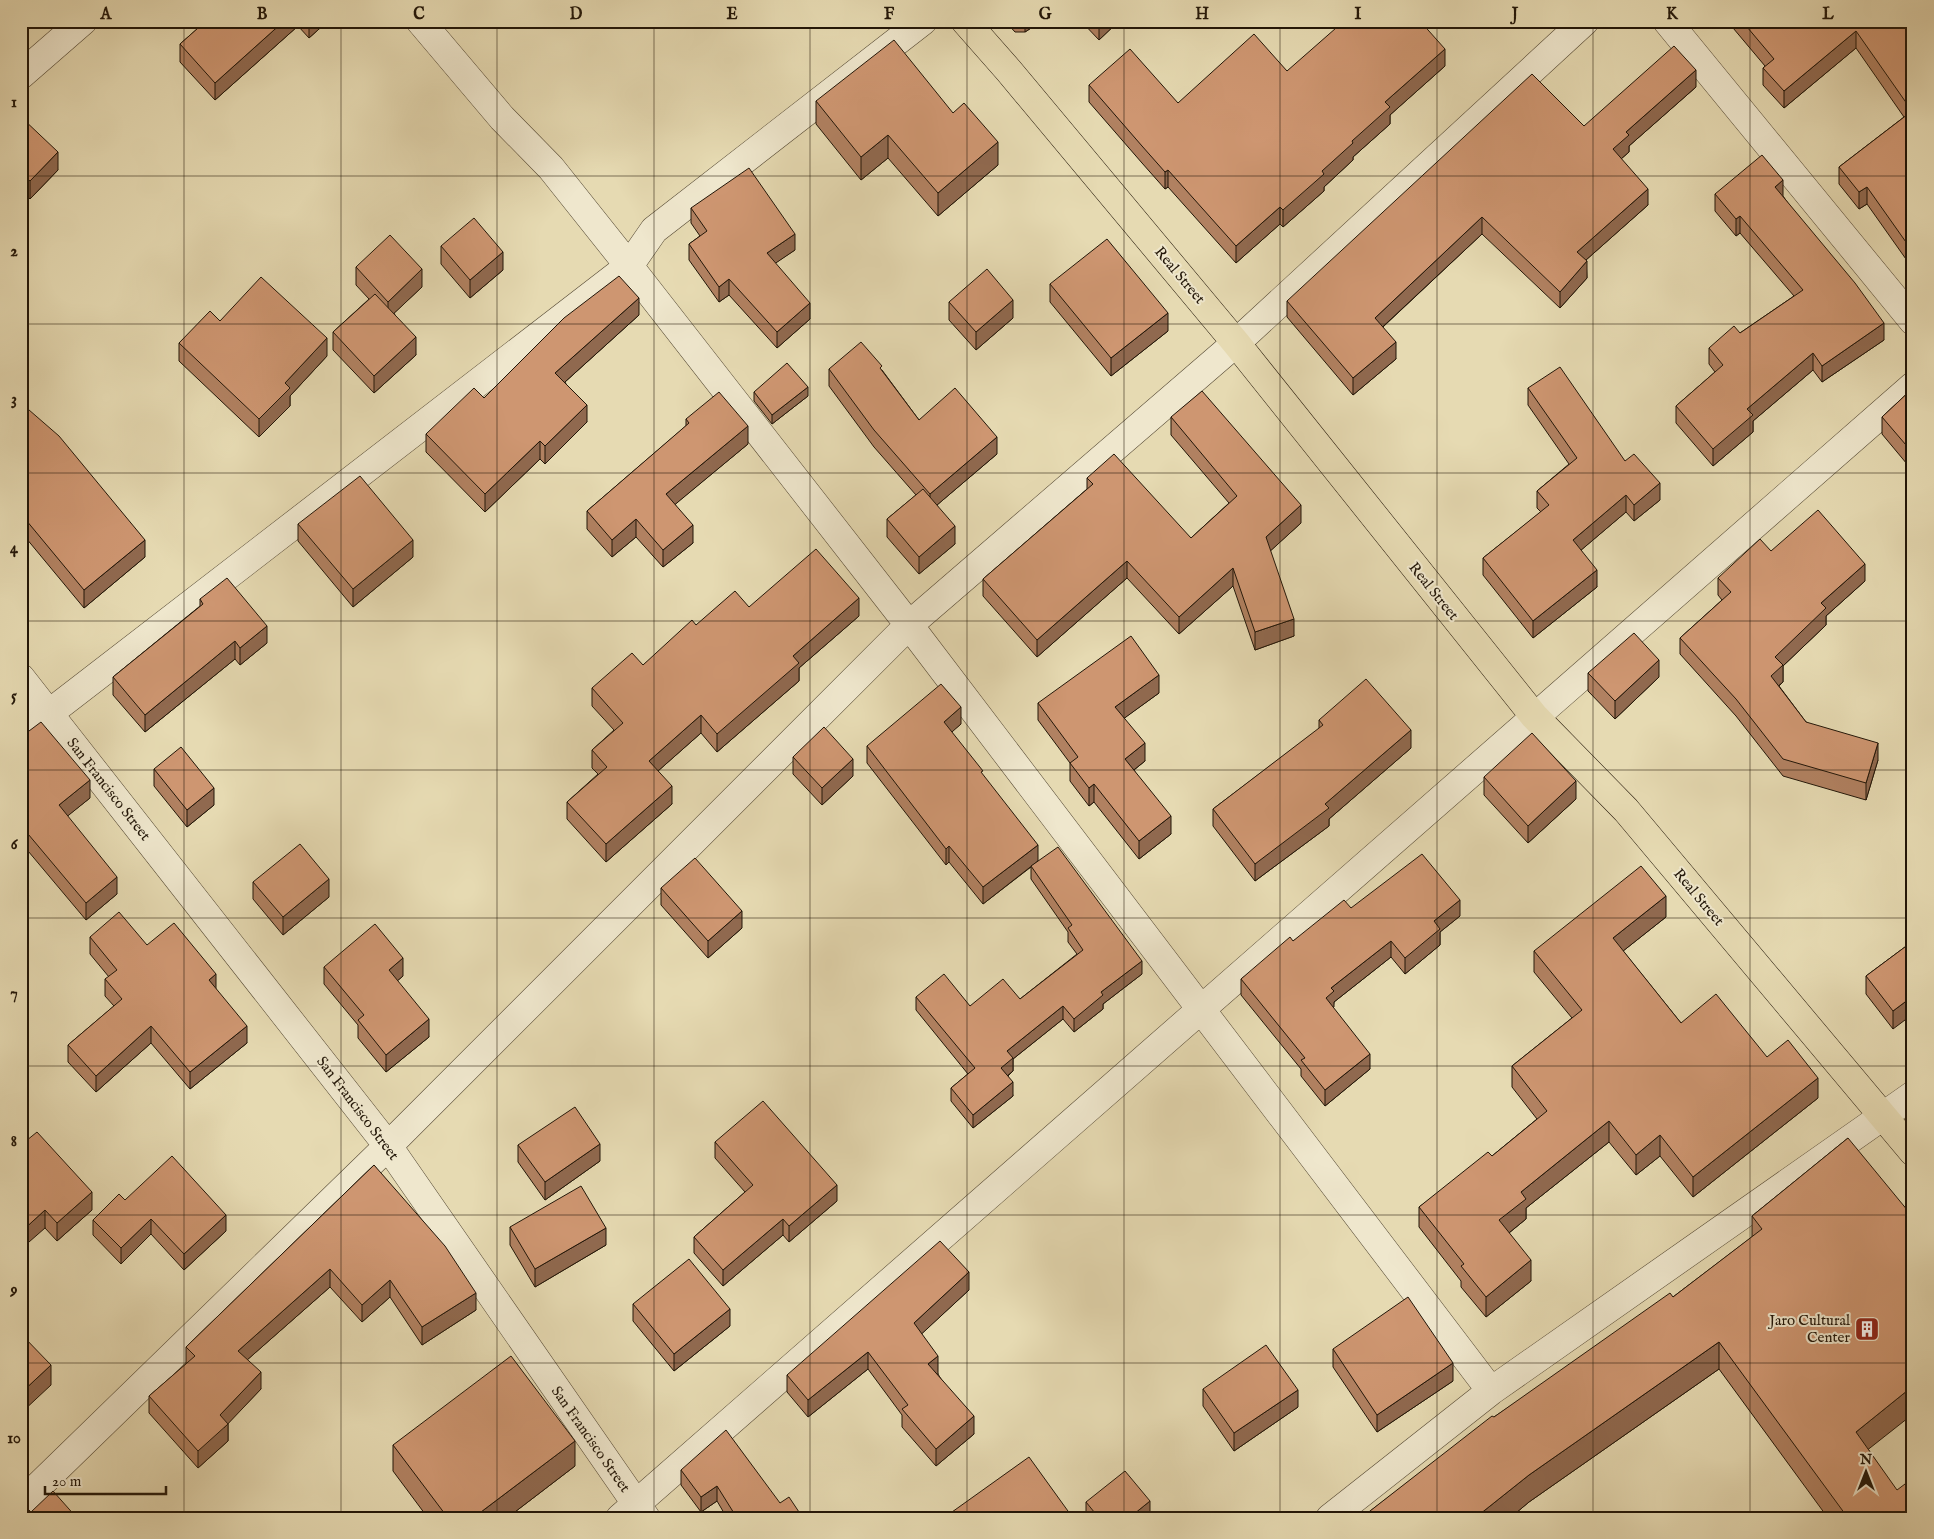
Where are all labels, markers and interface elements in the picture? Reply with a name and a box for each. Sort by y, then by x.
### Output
text: A [100,5,113,25]
text: B [257,5,268,25]
text: C [413,5,425,25]
text: D [570,5,583,25]
text: E [726,5,738,25]
text: F [884,5,895,25]
text: G [1039,5,1052,25]
text: H [1195,5,1209,25]
text: I [1355,5,1362,25]
text: J [1510,5,1519,25]
text: K [1666,5,1679,25]
text: L [1822,5,1834,25]
text: 1 [11,93,17,113]
text: 2 [10,242,18,262]
street label: Real Street [1150,243,1209,308]
text: 3 [11,390,17,410]
text: 4 [10,539,19,559]
street label: Real Street [1404,558,1463,624]
text: 5 [11,687,17,707]
street label: San Francisco Street [62,734,155,845]
text: 6 [11,835,19,855]
street label: Real Street [1669,865,1728,930]
text: 7 [10,984,18,1004]
street label: San Francisco Street [312,1052,403,1164]
text: 8 [11,1132,17,1152]
text: 9 [10,1281,18,1301]
place label: Jaro Cultural Center [1767,1311,1851,1347]
building icon: Jaro Cultural Center [1854,1316,1880,1342]
street label: San Francisco Street [547,1382,634,1496]
text: 10 [7,1429,21,1449]
north arrow [1842,1446,1892,1496]
text: N [1859,1451,1872,1469]
scale bar [45,1464,166,1496]
text: 20 m [52,1472,82,1491]

